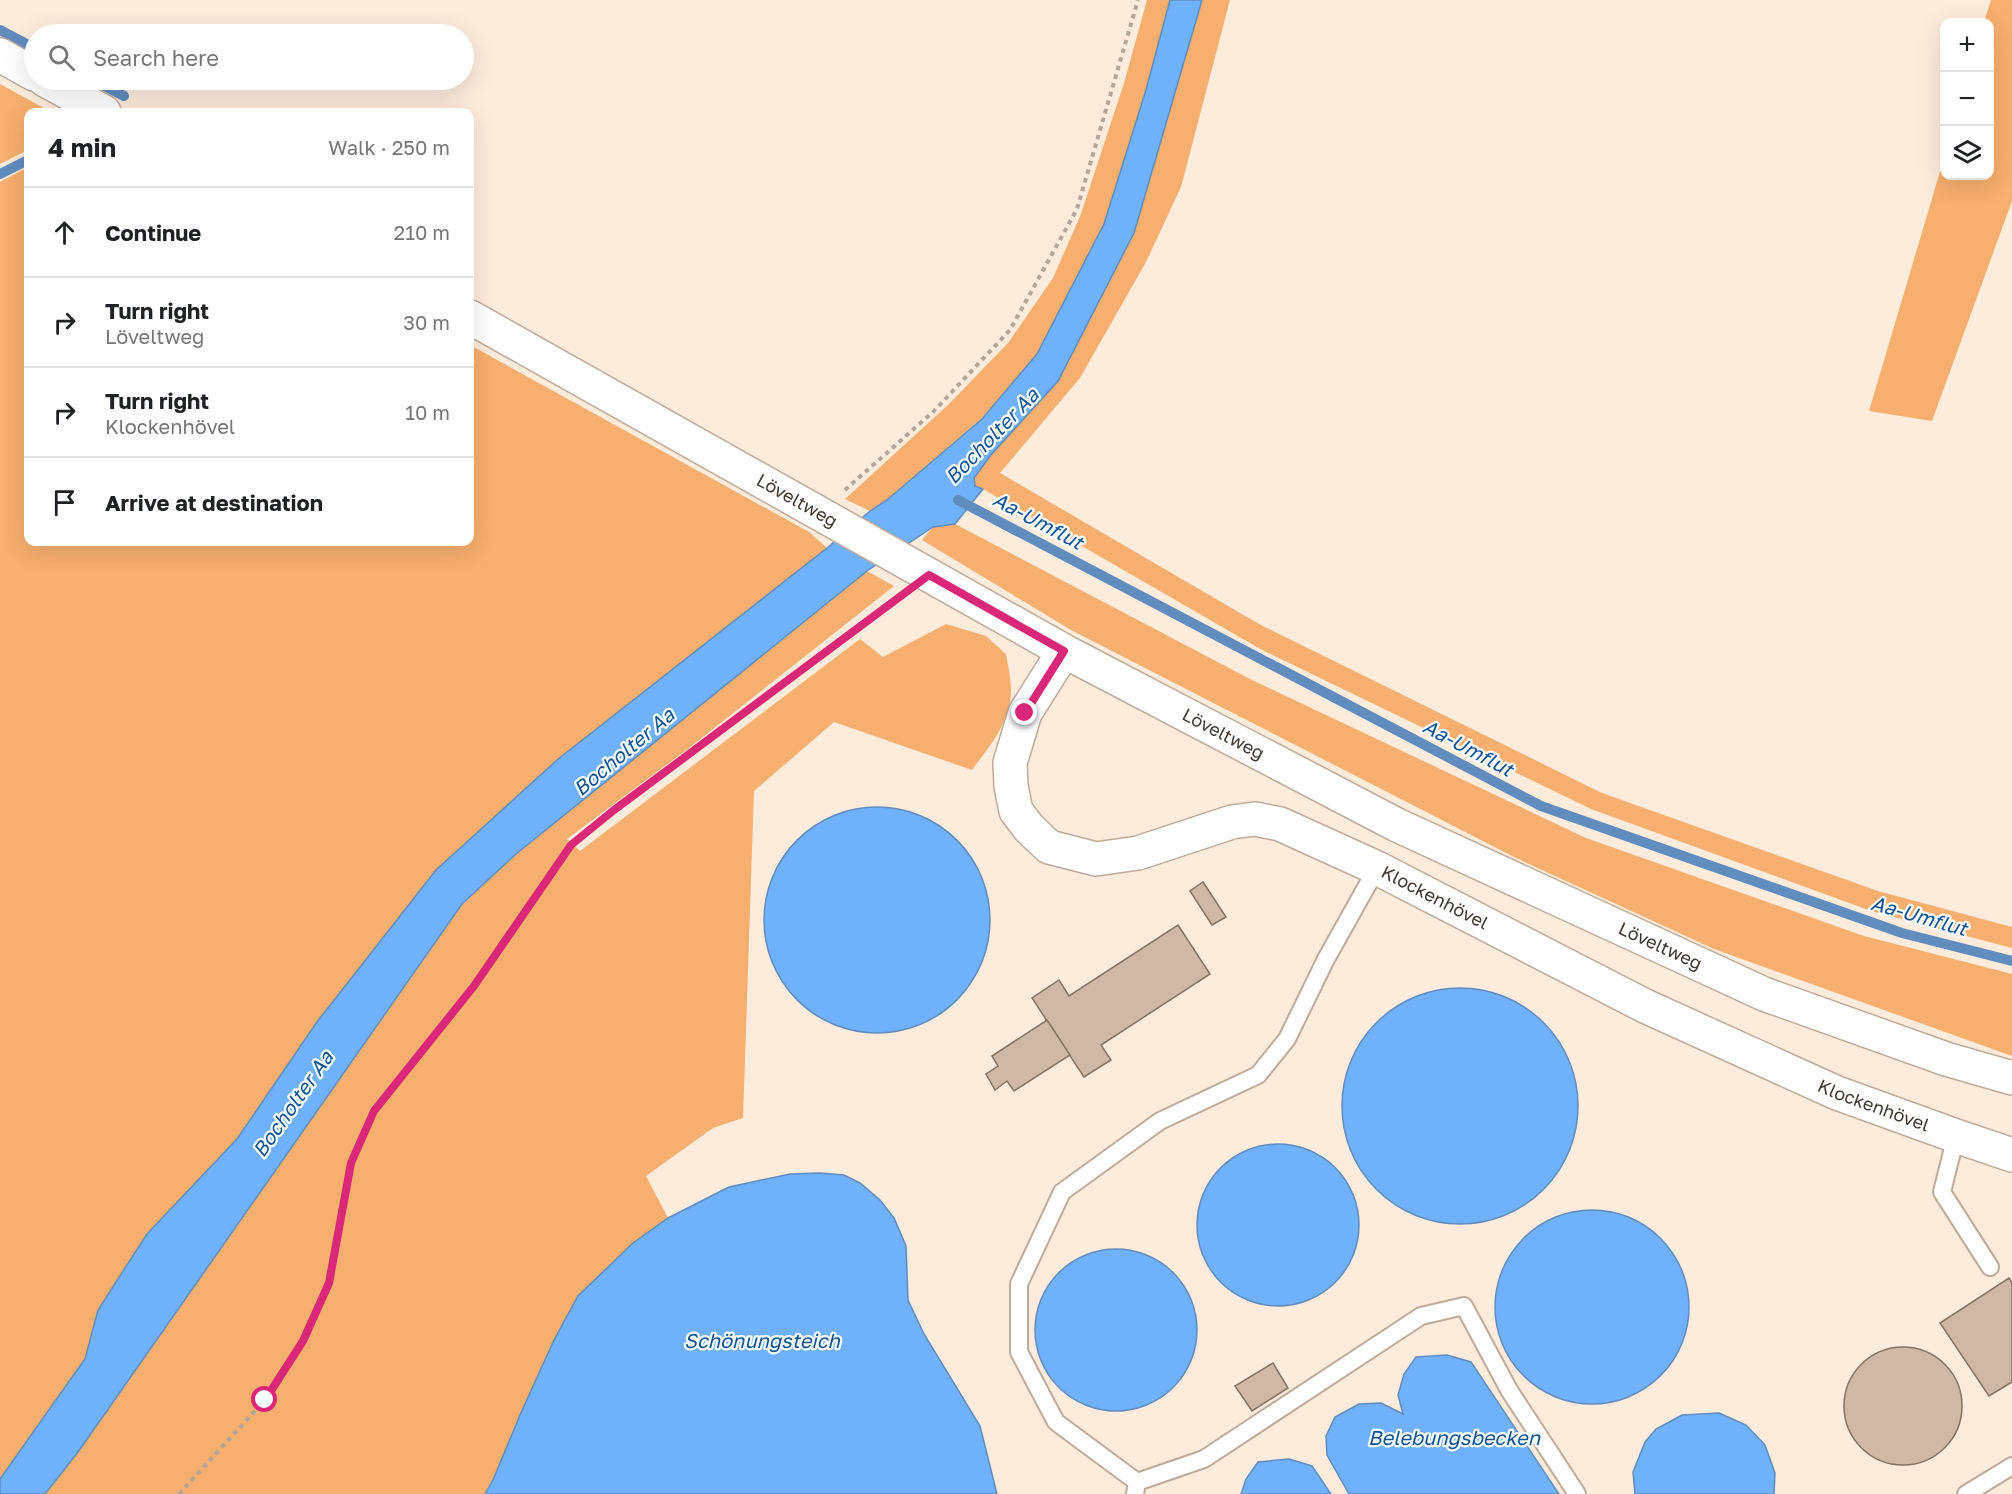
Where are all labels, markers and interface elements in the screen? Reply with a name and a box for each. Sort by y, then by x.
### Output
map controls [1940,18,1994,180]
button: + [1940,18,1994,72]
search box [24,24,474,90]
icon: search [45,41,78,74]
text: Search here [93,44,219,71]
button: − [1940,72,1994,126]
button: layers [1940,126,1994,180]
text: 4 min [48,132,116,163]
text: Walk · 250 m [328,135,450,159]
icon: ahead [48,216,81,249]
text: Continue [105,219,201,246]
text: 210 m [394,220,450,244]
text: Turn right [105,297,209,324]
icon: right [48,306,81,339]
text: 30 m [403,310,450,334]
text: Löveltweg [105,324,204,348]
water label: Bocholter Aa [940,382,1043,488]
text: Turn right [105,387,209,414]
icon: right [48,396,81,429]
text: 10 m [405,400,450,424]
text: Klockenhövel [105,414,235,438]
street label: Löveltweg [753,468,842,531]
icon: arrive [48,486,81,519]
water label: Aa-Umflut [989,486,1089,555]
text: Arrive at destination [105,489,323,516]
route end [1011,699,1037,725]
water label: Bocholter Aa [568,702,679,800]
street label: Löveltweg [1179,703,1268,764]
water label: Aa-Umflut [1419,713,1519,782]
street label: Klockenhövel [1378,860,1493,934]
water label: Aa-Umflut [1869,890,1972,941]
street label: Löveltweg [1615,917,1706,974]
water label: Bocholter Aa [247,1045,338,1161]
street label: Klockenhövel [1815,1074,1933,1136]
water label: Schönungsteich [684,1328,841,1353]
route start [251,1386,277,1412]
water label: Belebungsbecken [1368,1425,1541,1450]

